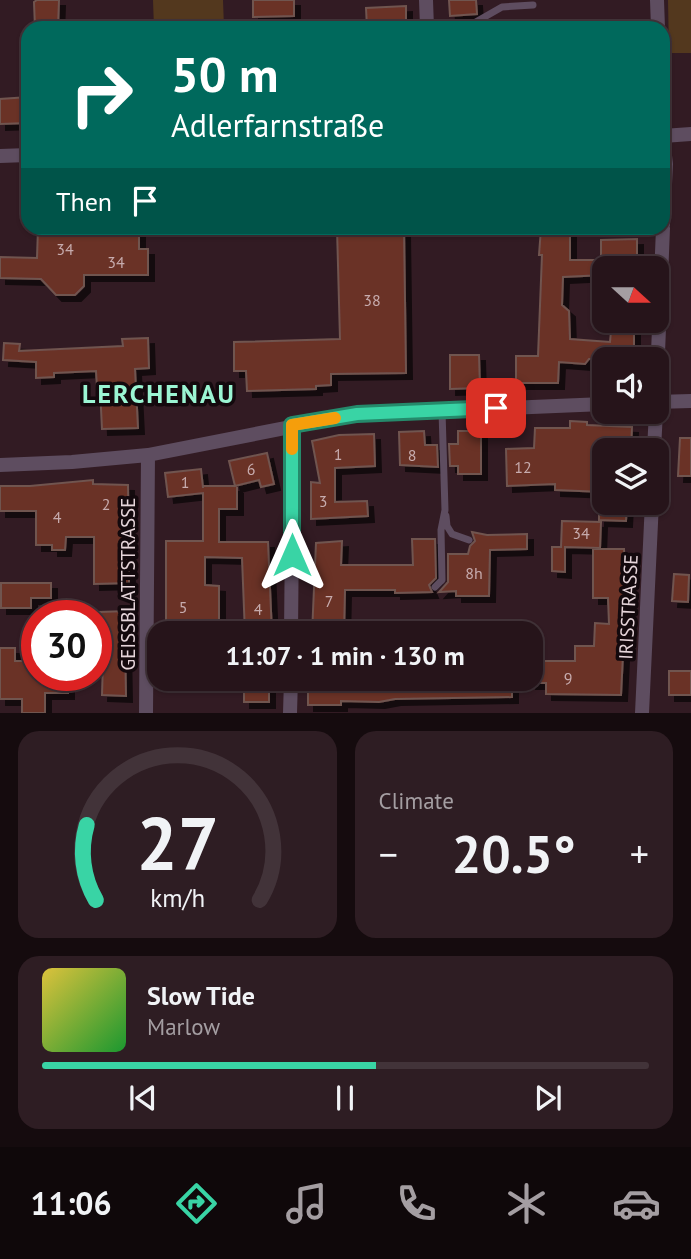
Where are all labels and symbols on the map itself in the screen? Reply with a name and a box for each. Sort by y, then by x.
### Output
house number: 34 [56,239,74,259]
house number: 34 [107,252,125,272]
north arrow [592,256,668,332]
house number: 38 [363,290,381,310]
district label: LERCHENAU [82,377,236,410]
pin [466,378,526,438]
house number: 1 [334,444,342,464]
house number: 8 [408,445,416,465]
house number: 12 [514,457,532,477]
house number: 6 [247,459,255,479]
house number: 1 [181,472,189,492]
house number: 3 [319,491,327,511]
house number: 2 [102,494,110,514]
street label: GEISSBLATTSTRASSE [116,498,140,670]
house number: 4 [53,507,62,527]
position arrow [255,518,329,592]
house number: 34 [572,523,590,543]
street label: IRISSTRASSE [613,554,643,660]
house number: 8h [465,563,483,583]
house number: 7 [325,591,333,611]
house number: 5 [179,597,187,617]
house number: 4 [254,599,263,619]
speed limit sign: 30 [21,600,112,691]
house number: 9 [564,668,572,688]

